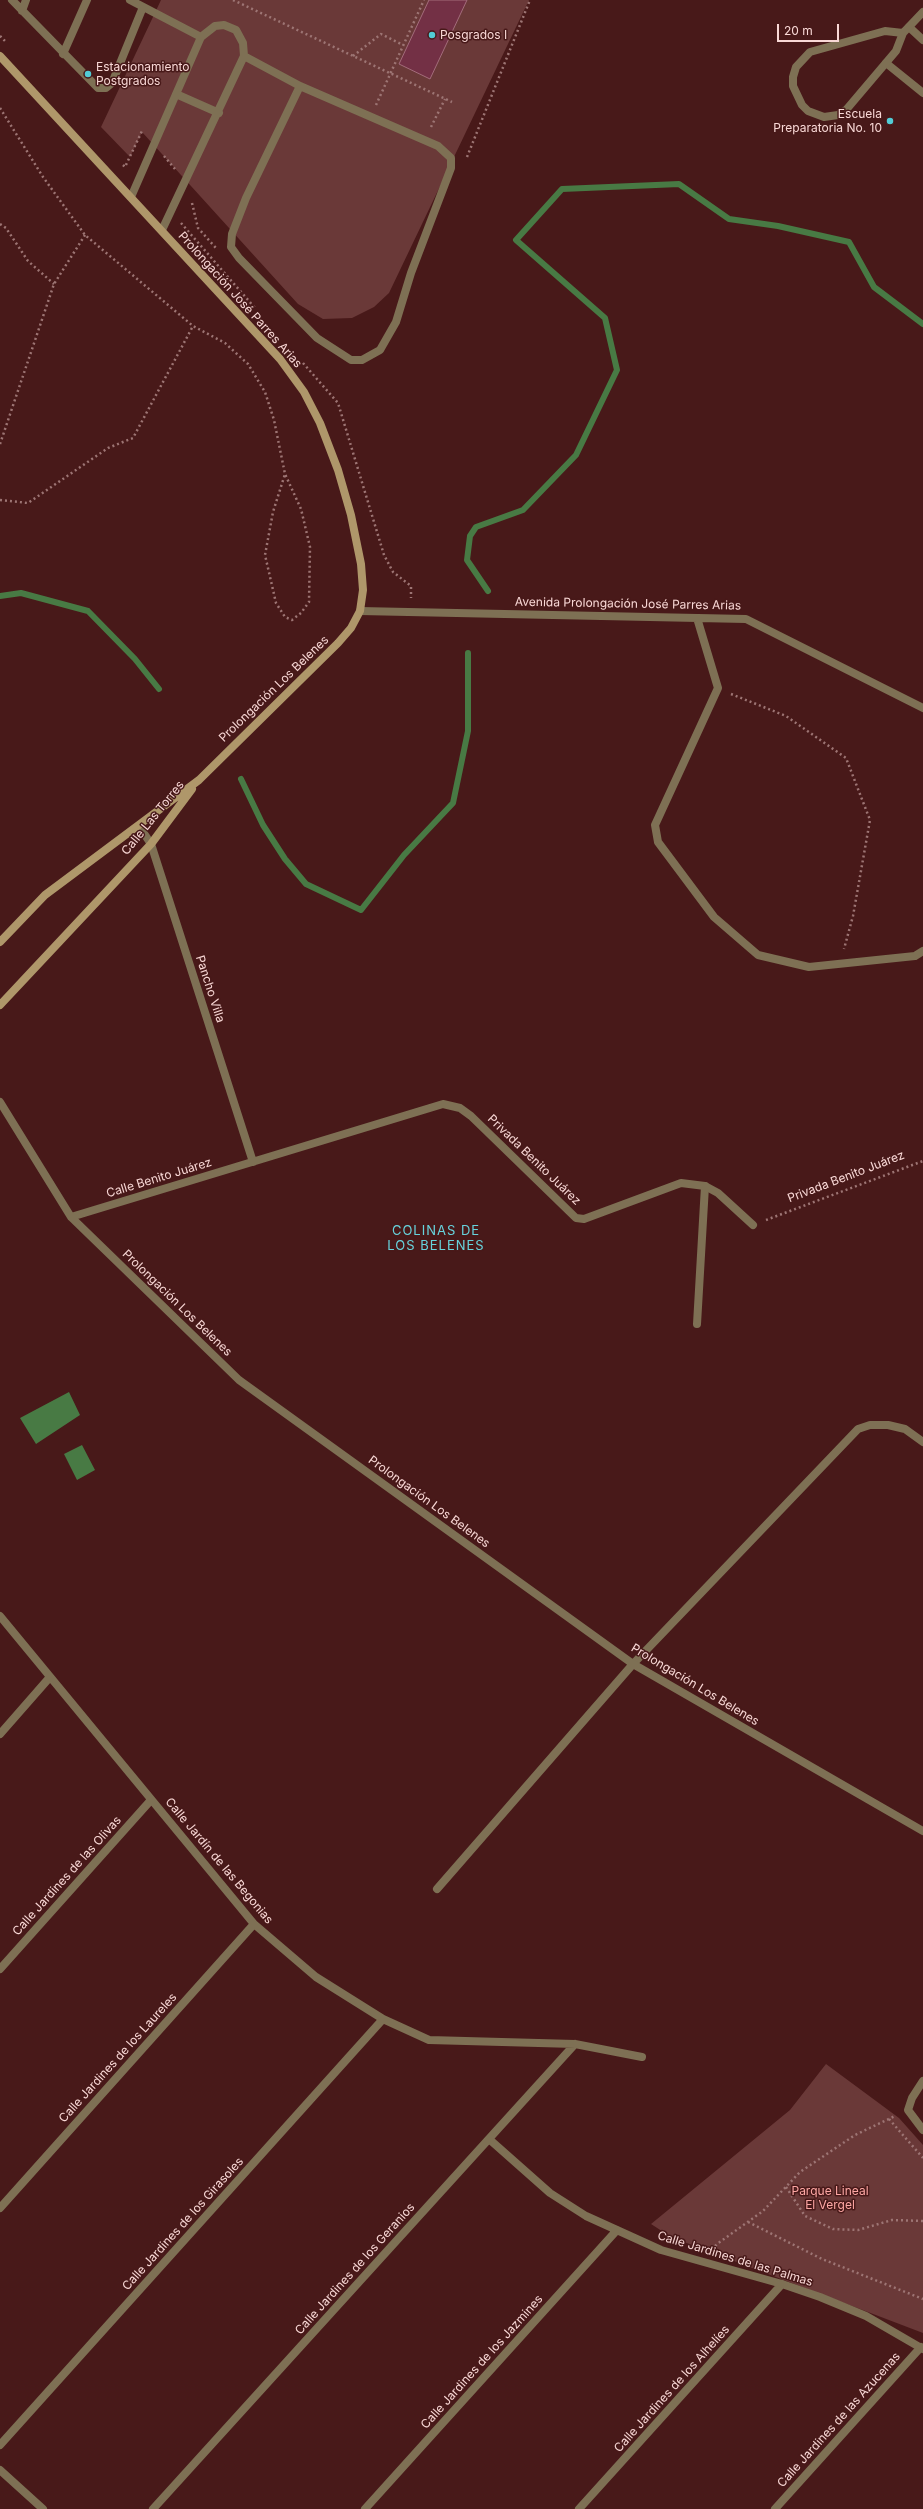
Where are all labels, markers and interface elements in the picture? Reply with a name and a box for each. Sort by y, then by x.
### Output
scale bar [779,16,841,42]
text: 20 m [784,23,813,38]
place label: Posgrados I [440,28,507,42]
marker: Posgrados I [427,30,437,40]
place label: Estacionamiento Postgrados [96,60,190,88]
marker: Estacionamiento Postgrados [83,69,93,79]
place label: Escuela Preparatoria No. 10 [773,107,882,135]
marker: Escuela Preparatoria No. 10 [885,116,895,126]
street label: Prolongación José Parres Arias [175,229,305,371]
street label: Avenida Prolongación José Parres Arias [515,595,741,613]
street label: Prolongación Los Belenes [216,633,332,745]
street label: Calle Las Torres [119,778,187,858]
street label: Pancho Villa [192,954,228,1024]
street label: Privada Benito Juárez [484,1112,584,1208]
street label: Privada Benito Juárez [786,1148,906,1206]
street label: Calle Benito Juárez [105,1155,213,1201]
district label: COLINAS DE LOS BELENES [387,1223,485,1254]
street label: Prolongación Los Belenes [119,1247,235,1359]
street label: Prolongación Los Belenes [365,1453,493,1551]
street label: Prolongación Los Belenes [628,1641,762,1729]
street label: Calle Jardín de las Begonias [162,1795,276,1927]
street label: Calle Jardines de las Olivas [10,1813,124,1939]
street label: Calle Jardines de los Laureles [56,1990,180,2126]
street label: Calle Jardines de los Girasoles [119,2155,247,2293]
park label: Parque Lineal El Vergel [791,2184,869,2212]
street label: Calle Jardines de los Geranios [292,2200,418,2338]
street label: Calle Jardines de las Palmas [656,2228,814,2290]
street label: Calle Jardines de los Jazmines [418,2292,546,2432]
street label: Calle Jardines de los Alhelíes [611,2323,733,2455]
street label: Calle Jardines de las Azucenas [775,2350,903,2490]

